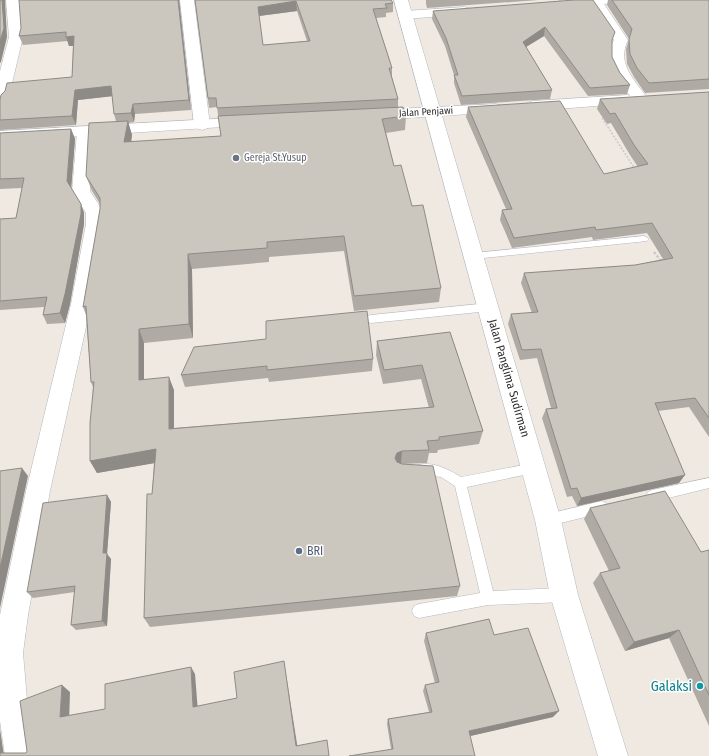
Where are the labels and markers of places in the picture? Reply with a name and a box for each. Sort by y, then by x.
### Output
place label: Gereja St.Yusup [244,152,307,164]
marker: Gereja St.Yusup [231,153,241,163]
place label: BRI [307,544,323,558]
marker: BRI [294,546,304,556]
place label: Galaksi [651,678,692,695]
marker: Galaksi [695,681,705,691]

